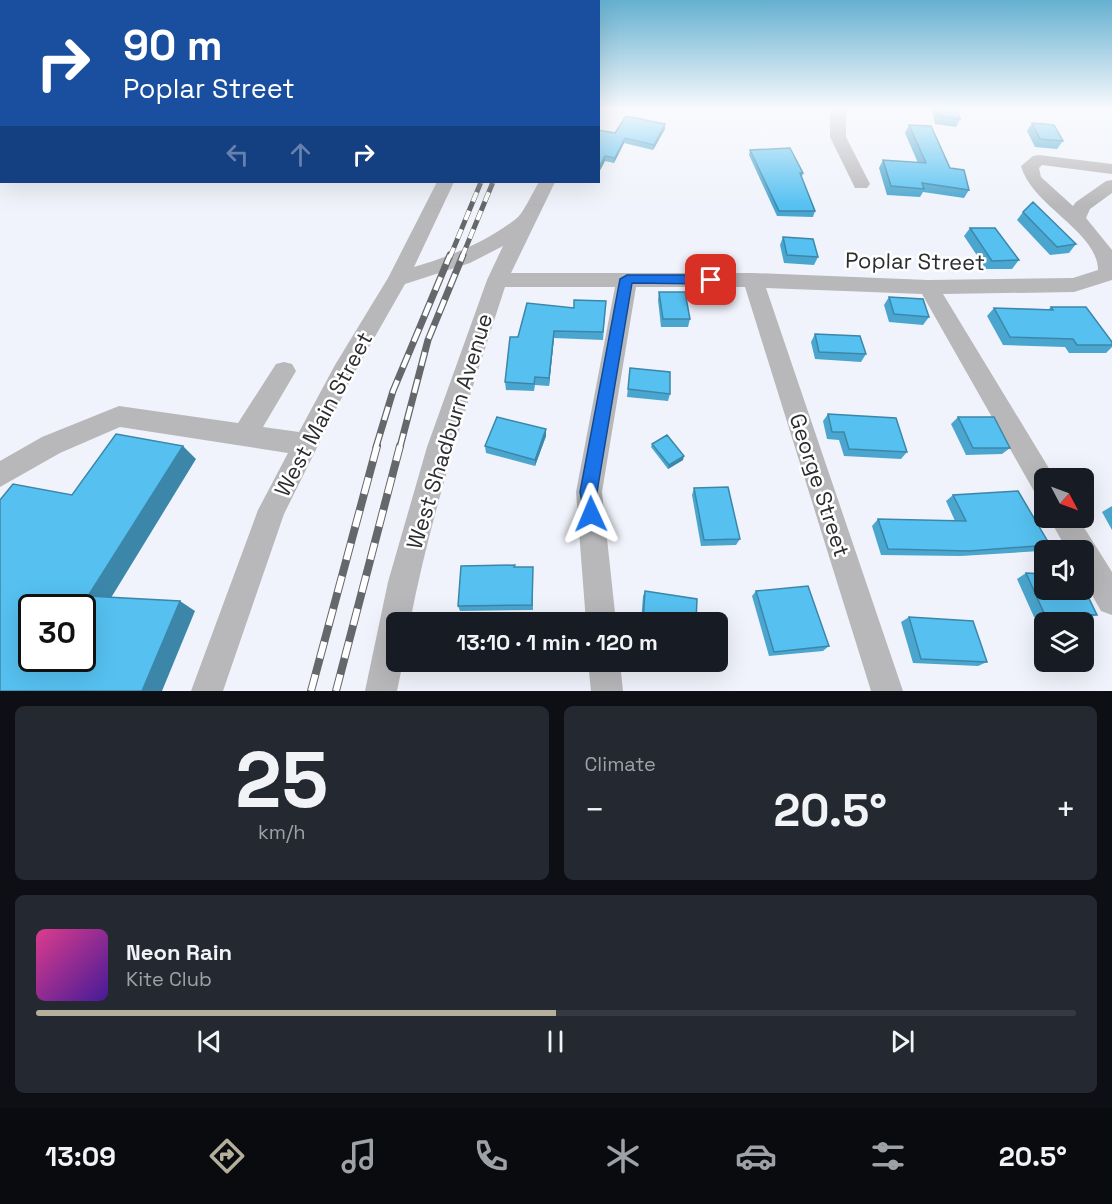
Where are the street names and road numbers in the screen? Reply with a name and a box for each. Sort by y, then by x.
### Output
street label: Poplar Street [845,246,985,276]
street label: West Shadburn Avenue [400,310,498,552]
street label: West Main Street [268,327,378,501]
street label: George Street [784,410,856,560]

